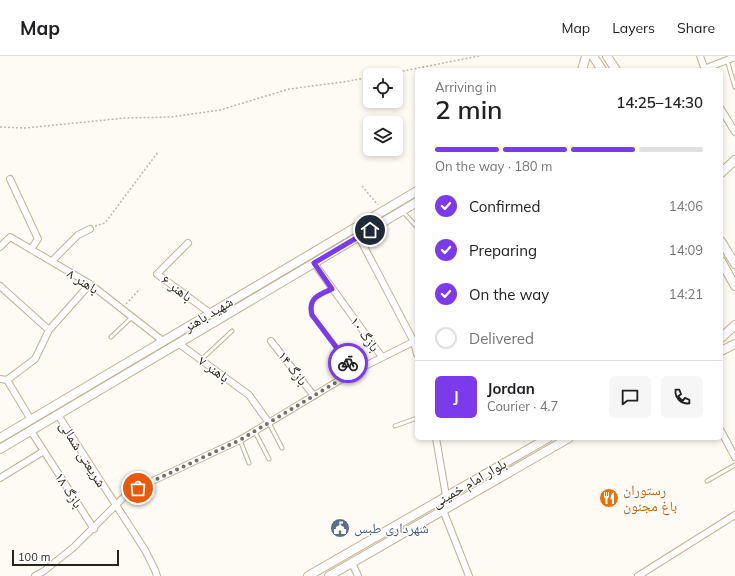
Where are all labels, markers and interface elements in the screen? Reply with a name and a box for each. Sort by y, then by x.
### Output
text: Map [20,16,60,40]
text: Map [561,19,590,37]
text: Layers [612,19,655,37]
text: Share [677,19,715,37]
map controls [363,68,403,156]
button: locate [363,68,403,108]
text: Arriving in [435,79,497,95]
text: 2 min [435,93,503,126]
text: 14:25–14:30 [616,93,703,112]
button: layers [363,116,403,156]
text: On the way · 180 m [435,158,552,174]
icon: check [435,195,457,217]
text: Confirmed [469,197,540,216]
text: 14:06 [669,198,703,214]
pin [353,213,387,247]
icon: home [359,219,381,241]
icon: check [435,239,457,261]
text: Preparing [469,241,537,260]
text: 14:09 [669,242,703,258]
street label: باهنر ۸ [64,264,102,298]
street label: باهنر ۶ [158,271,196,306]
icon: check [435,283,457,305]
text: On the way [469,285,549,304]
text: 14:21 [669,286,703,302]
street label: شهید باهنر [179,292,236,336]
street label: بازگ ۱۰ [346,313,384,355]
text: Delivered [469,329,534,348]
courier [328,343,368,383]
street label: بازگ ۱۴ [274,347,312,389]
street label: باهنر ۷ [195,352,233,386]
icon: bike [337,352,359,374]
button: chat [609,376,651,418]
button: phone [661,376,703,418]
text: Jordan [487,379,535,398]
text: J [453,387,459,406]
text: Courier · 4.7 [487,398,558,414]
street label: شریعتی شمالی [56,417,110,491]
street label: بلوار امام خمینی [428,454,510,513]
street label: بازگ ۱۸ [51,469,87,511]
pin [121,471,155,505]
icon: bag [127,477,149,499]
place label: رستوران باغ مجنون [623,481,677,516]
restaurant icon: رستوران باغ مجنون [598,487,620,509]
public building icon: شهرداری طبس [329,517,351,539]
place label: شهرداری طبس [354,519,429,537]
scale bar [12,548,119,567]
text: 100 m [18,550,50,564]

